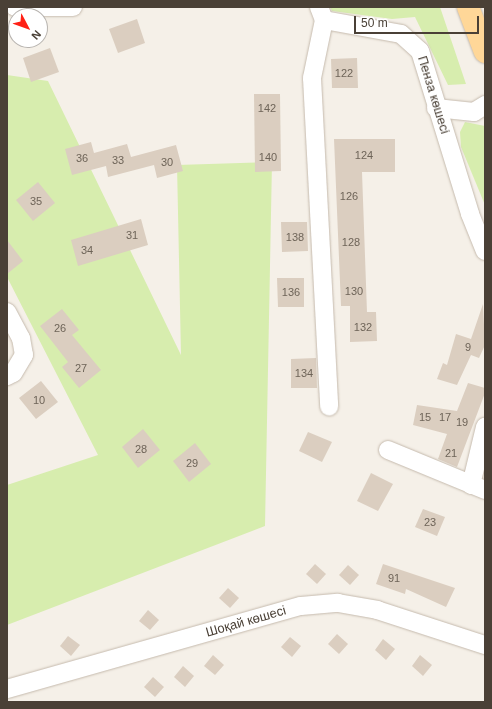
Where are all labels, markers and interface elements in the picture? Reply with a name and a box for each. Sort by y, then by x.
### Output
north arrow [8,8,48,48]
scale bar [356,8,481,34]
text: 50 m [361,16,388,30]
text: N [29,28,43,42]
street label: Пенза көшесі [414,54,452,136]
house number: 122 [335,66,353,80]
house number: 142 [258,101,276,115]
house number: 124 [355,148,373,162]
house number: 140 [259,150,277,164]
house number: 36 [76,151,88,165]
house number: 33 [112,153,124,167]
house number: 30 [161,155,173,169]
house number: 126 [340,189,358,203]
house number: 35 [30,194,42,208]
house number: 31 [126,228,138,242]
house number: 138 [286,230,304,244]
house number: 128 [342,235,360,249]
house number: 34 [81,243,93,257]
house number: 130 [345,284,363,298]
house number: 136 [282,285,300,299]
house number: 132 [354,320,372,334]
house number: 26 [54,321,66,335]
house number: 9 [465,340,471,354]
house number: 27 [75,361,87,375]
house number: 134 [295,366,313,380]
house number: 10 [33,393,45,407]
house number: 15 [419,410,431,424]
house number: 17 [439,410,451,424]
house number: 19 [456,415,468,429]
house number: 28 [135,442,147,456]
house number: 21 [445,446,457,460]
house number: 29 [186,456,198,470]
house number: 23 [424,515,436,529]
house number: 91 [388,571,400,585]
street label: Шоқай көшесі [204,603,288,641]

